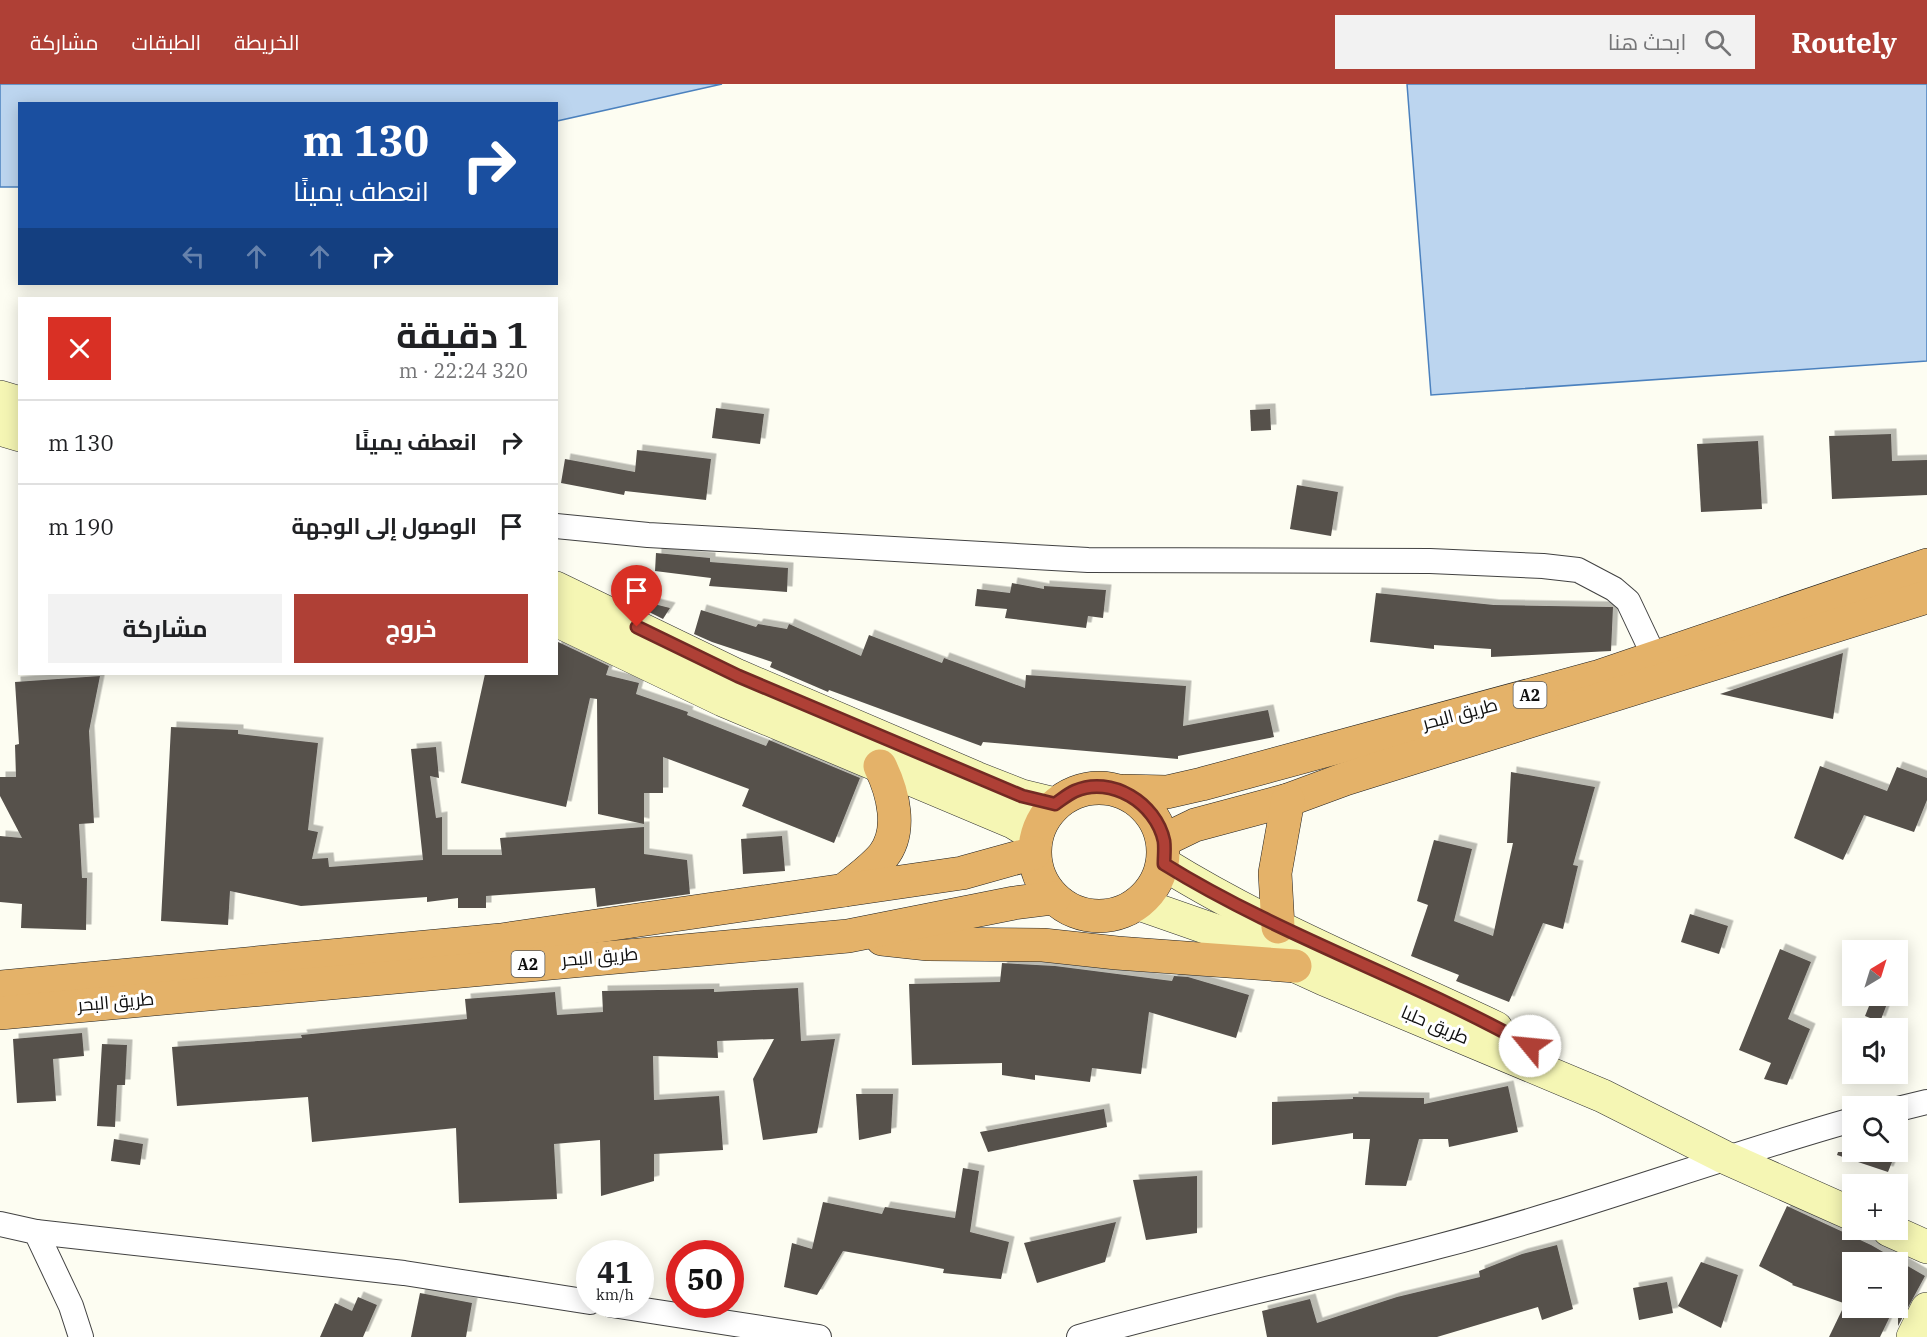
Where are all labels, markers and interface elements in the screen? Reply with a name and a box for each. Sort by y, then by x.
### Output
search box [1335,15,1755,69]
text: Routely [1791,24,1897,61]
icon: search [1701,26,1734,59]
text: ابحث هنا [1608,27,1686,56]
text: مشاركة [30,28,99,56]
text: الطبقات [132,28,201,56]
text: الخريطة [234,28,300,56]
text: 130 m [303,113,429,168]
icon: right [450,126,528,204]
text: انعطف يمينًا [293,173,429,208]
icon: left [177,240,210,273]
icon: ahead [240,240,273,273]
icon: ahead [303,240,336,273]
icon: right [366,240,399,273]
text: 1 دقيقة [396,311,528,358]
button: close [48,317,111,380]
text: 320 m · 22:24 [399,357,528,384]
icon: right [495,426,528,459]
text: انعطف يمينًا [355,427,477,456]
text: 130 m [48,428,114,457]
icon: arrive [495,510,528,543]
text: الوصول إلى الوجهة [292,511,477,540]
text: 190 m [48,512,114,541]
pin [611,565,662,627]
icon: arrive [620,574,653,607]
button: مشاركة [48,594,282,663]
button: خروج [294,594,528,663]
road number: A2 [1514,682,1546,708]
street label: طريق البحر [1419,692,1500,736]
north arrow [1842,940,1908,1006]
map controls [1842,940,1908,1318]
street label: طريق البحر [560,942,639,972]
road number: A2 [512,951,544,977]
street label: طريق البحر [76,987,155,1017]
street label: طريق حلبا [1397,1000,1473,1050]
position arrow [1498,1014,1562,1078]
button: sound [1842,1018,1908,1084]
button: search [1842,1096,1908,1162]
button: + [1842,1174,1908,1240]
speed limit sign: 50 [666,1240,744,1318]
text: 41 [597,1252,633,1291]
button: − [1842,1252,1908,1318]
text: km/h [596,1285,634,1304]

